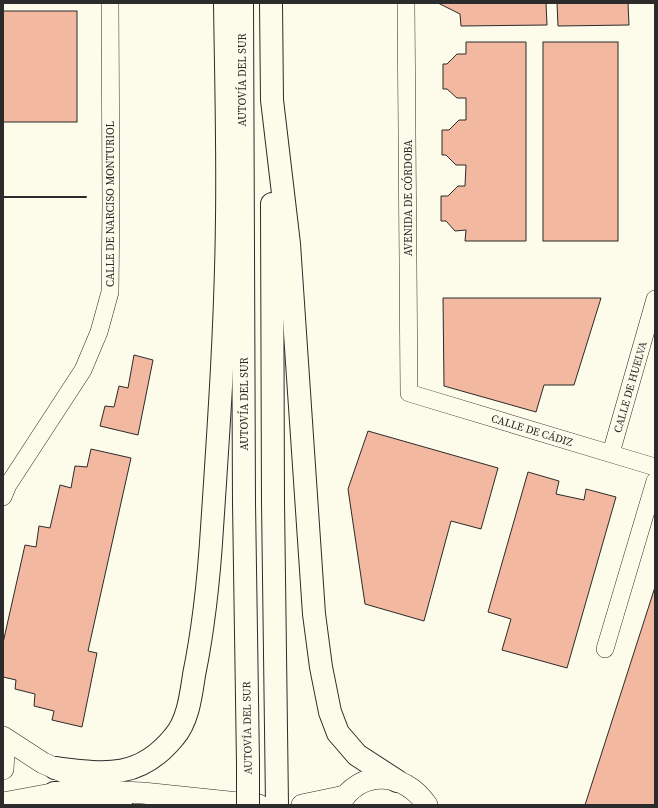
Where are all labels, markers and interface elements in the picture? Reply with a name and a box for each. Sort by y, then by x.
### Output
street label: AUTOVÍA DEL SUR [235,33,250,127]
street label: CALLE DE NARCISO MONTURIOL [103,120,118,287]
street label: AVENIDA DE CÓRDOBA [401,139,416,256]
street label: CALLE DE HUELVA [610,339,651,435]
street label: AUTOVÍA DEL SUR [237,357,252,451]
street label: CALLE DE CÁDIZ [489,411,574,450]
street label: AUTOVÍA DEL SUR [239,681,256,775]

